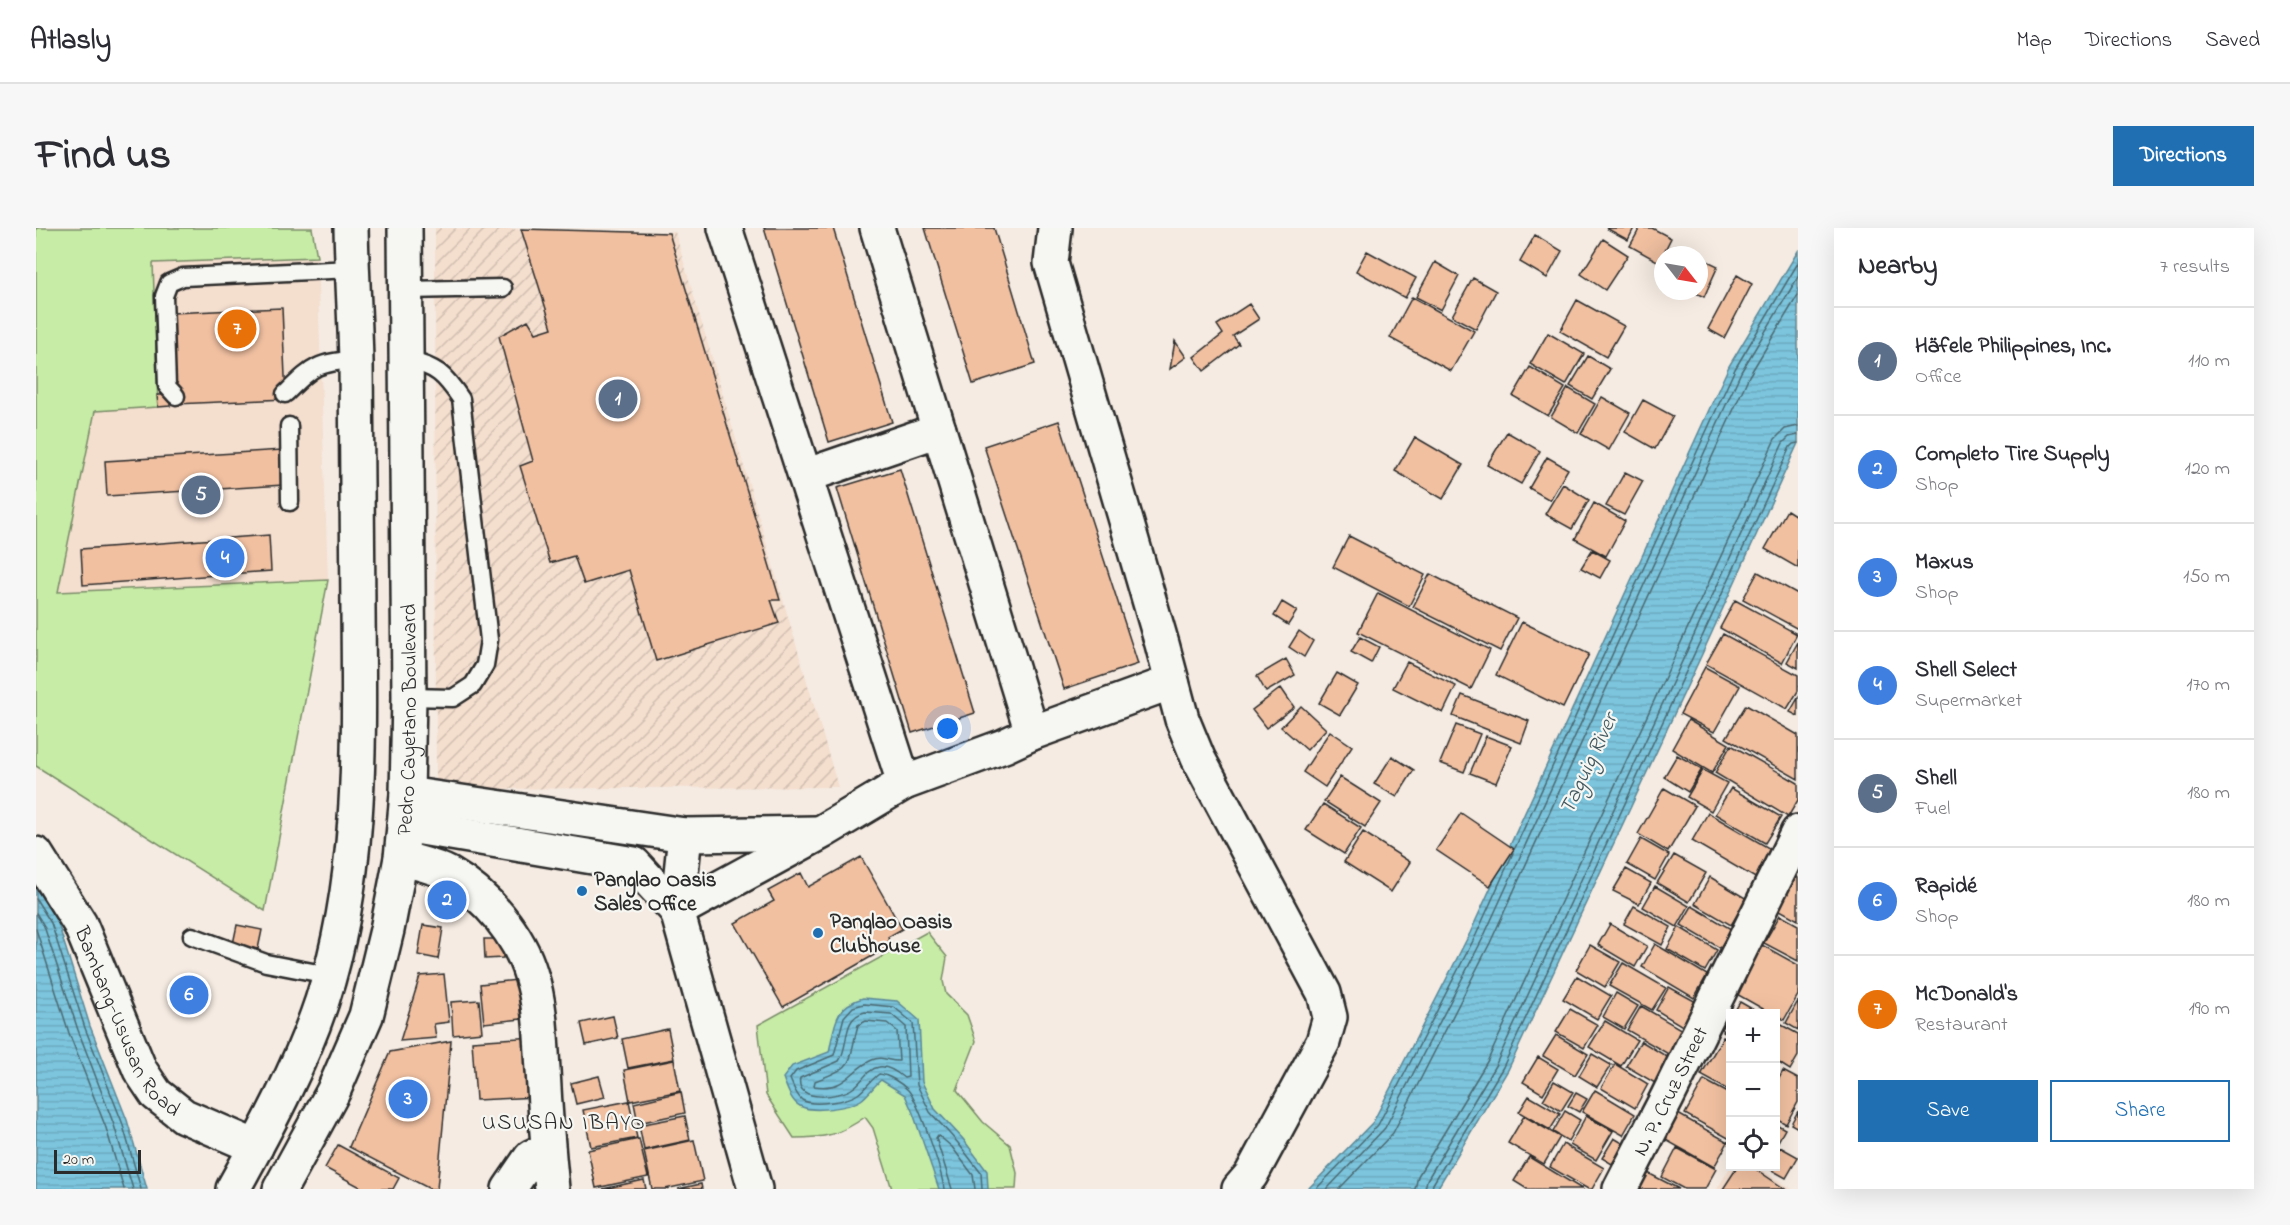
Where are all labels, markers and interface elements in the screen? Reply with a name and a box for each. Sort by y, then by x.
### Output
text: Atlasly [30,21,111,62]
text: Map [2016,26,2052,56]
text: Directions [2085,26,2172,56]
text: Saved [2205,26,2260,56]
text: Find us [36,126,171,187]
button: Directions [2113,126,2254,186]
north arrow [1654,246,1708,300]
text: Nearby [1858,248,1937,286]
text: 7 results [2160,253,2230,282]
pin: 7 [218,306,256,352]
text: Häfele Philippines, Inc. [1915,331,2111,363]
text: 1 [1874,347,1881,376]
text: 110 m [2188,347,2230,376]
text: Office [1915,363,1961,392]
pin: 1 [598,376,638,422]
text: Completo Tire Supply [1915,439,2109,471]
text: 2 [1873,455,1882,484]
text: 120 m [2185,455,2230,484]
text: Shop [1915,471,1959,500]
pin: 5 [182,472,220,518]
pin: 4 [206,536,244,580]
text: Maxus [1915,547,1974,579]
text: 3 [1873,563,1882,592]
text: 150 m [2183,563,2230,592]
text: Shop [1915,579,1959,608]
street label: Pedro Cayetano Boulevard [390,603,427,837]
text: Shell Select [1915,655,2017,687]
text: 4 [1873,671,1882,700]
text: 170 m [2186,671,2230,700]
text: Supermarket [1915,687,2022,716]
water label: Taguig River [1552,706,1628,820]
your location [933,714,962,743]
text: Shell [1915,763,1957,795]
text: 5 [1872,779,1883,808]
text: 180 m [2187,779,2230,808]
text: Fuel [1915,795,1950,824]
place label: Panglao Oasis Sales Office [594,866,717,920]
text: Rapidé [1915,871,1977,903]
pin: 2 [428,878,466,922]
marker: Panglao Oasis Sales Office [575,884,589,898]
text: 6 [1873,887,1882,916]
text: 180 m [2187,887,2230,916]
text: Shop [1915,903,1959,932]
place label: Panglao Oasis Clubhouse [830,908,953,962]
street label: Bambang-Ususan Road [65,922,186,1125]
marker: Panglao Oasis Clubhouse [811,926,825,940]
pin: 6 [170,972,208,1017]
text: McDonald's [1915,979,2018,1011]
text: 7 [1873,995,1882,1024]
text: 190 m [2188,995,2230,1024]
map controls [1726,1009,1780,1171]
button: + [1726,1009,1780,1063]
text: Restaurant [1915,1011,2008,1040]
street label: N. P. Cruz Street [1627,1022,1717,1162]
button: − [1726,1063,1780,1117]
pin: 3 [388,1076,428,1122]
button: Save [1858,1080,2038,1142]
button: Share [2050,1080,2230,1142]
district label: USUSAN IBAYO [482,1108,646,1140]
button: locate [1726,1117,1780,1171]
scale bar [54,1147,141,1174]
text: 20 m [63,1148,94,1172]

